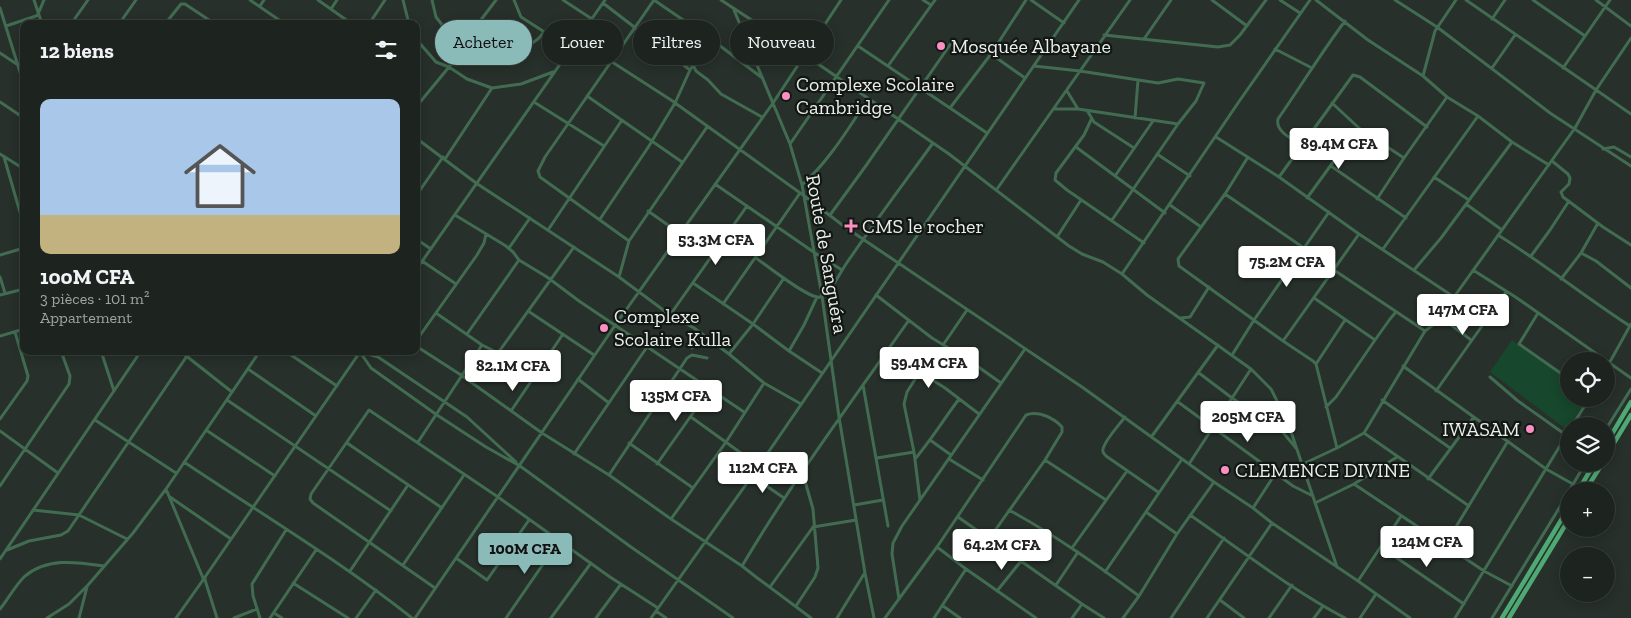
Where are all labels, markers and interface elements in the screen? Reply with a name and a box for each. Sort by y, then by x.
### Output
chip: Acheter [435,20,532,65]
chip: Louer [542,20,623,65]
chip: Filtres [633,20,720,65]
chip: Nouveau [730,20,834,65]
place label: Mosquée Albayane [951,34,1111,58]
icon: filters [372,36,400,64]
text: 12 biens [40,38,114,63]
marker: Mosquée Albayane [935,40,947,52]
place label: Complexe Scolaire Cambridge [796,72,954,119]
marker: Complexe Scolaire Cambridge [780,90,792,102]
pin: 89.4M CFA [1282,128,1396,170]
icon: home [175,131,265,221]
text: 89.4M CFA [1301,134,1377,153]
street label: Route de Sanguéra [801,173,853,336]
place label: CMS le rocher [862,214,984,238]
marker: CMS le rocher [844,219,858,233]
pin: 53.3M CFA [659,224,773,266]
text: 53.3M CFA [678,230,754,249]
pin: 75.2M CFA [1230,246,1344,288]
text: 75.2M CFA [1249,252,1325,271]
text: 100M CFA [40,264,134,289]
text: 3 pièces · 101 m² [40,289,149,308]
pin: 147M CFA [1411,294,1515,336]
text: 147M CFA [1428,300,1498,319]
place label: Complexe Scolaire Kulla [614,304,732,351]
text: Appartement [40,308,132,327]
marker: Complexe Scolaire Kulla [598,322,610,334]
pin: 59.4M CFA [872,346,986,389]
pin: 82.1M CFA [456,350,570,392]
map controls [1560,352,1615,602]
button: locate [1560,352,1615,407]
text: 59.4M CFA [891,353,967,372]
text: 82.1M CFA [476,356,550,375]
pin: 135M CFA [624,380,728,422]
text: 135M CFA [641,386,711,405]
pin: 205M CFA [1196,400,1300,443]
text: 205M CFA [1211,407,1285,426]
place label: IWASAM [1442,417,1520,441]
button: layers [1560,417,1615,472]
marker: IWASAM [1524,423,1536,435]
pin: 112M CFA [711,452,815,494]
text: 112M CFA [729,458,797,477]
place label: CLEMENCE DIVINE [1235,458,1410,482]
marker: CLEMENCE DIVINE [1219,464,1231,476]
button: + [1560,482,1615,537]
pin: 124M CFA [1375,526,1479,568]
pin: 64.2M CFA [945,528,1059,571]
pin: 100M CFA [473,532,577,575]
text: 124M CFA [1391,532,1463,551]
text: 64.2M CFA [964,535,1040,554]
text: 100M CFA [489,539,561,558]
button: − [1560,547,1615,602]

